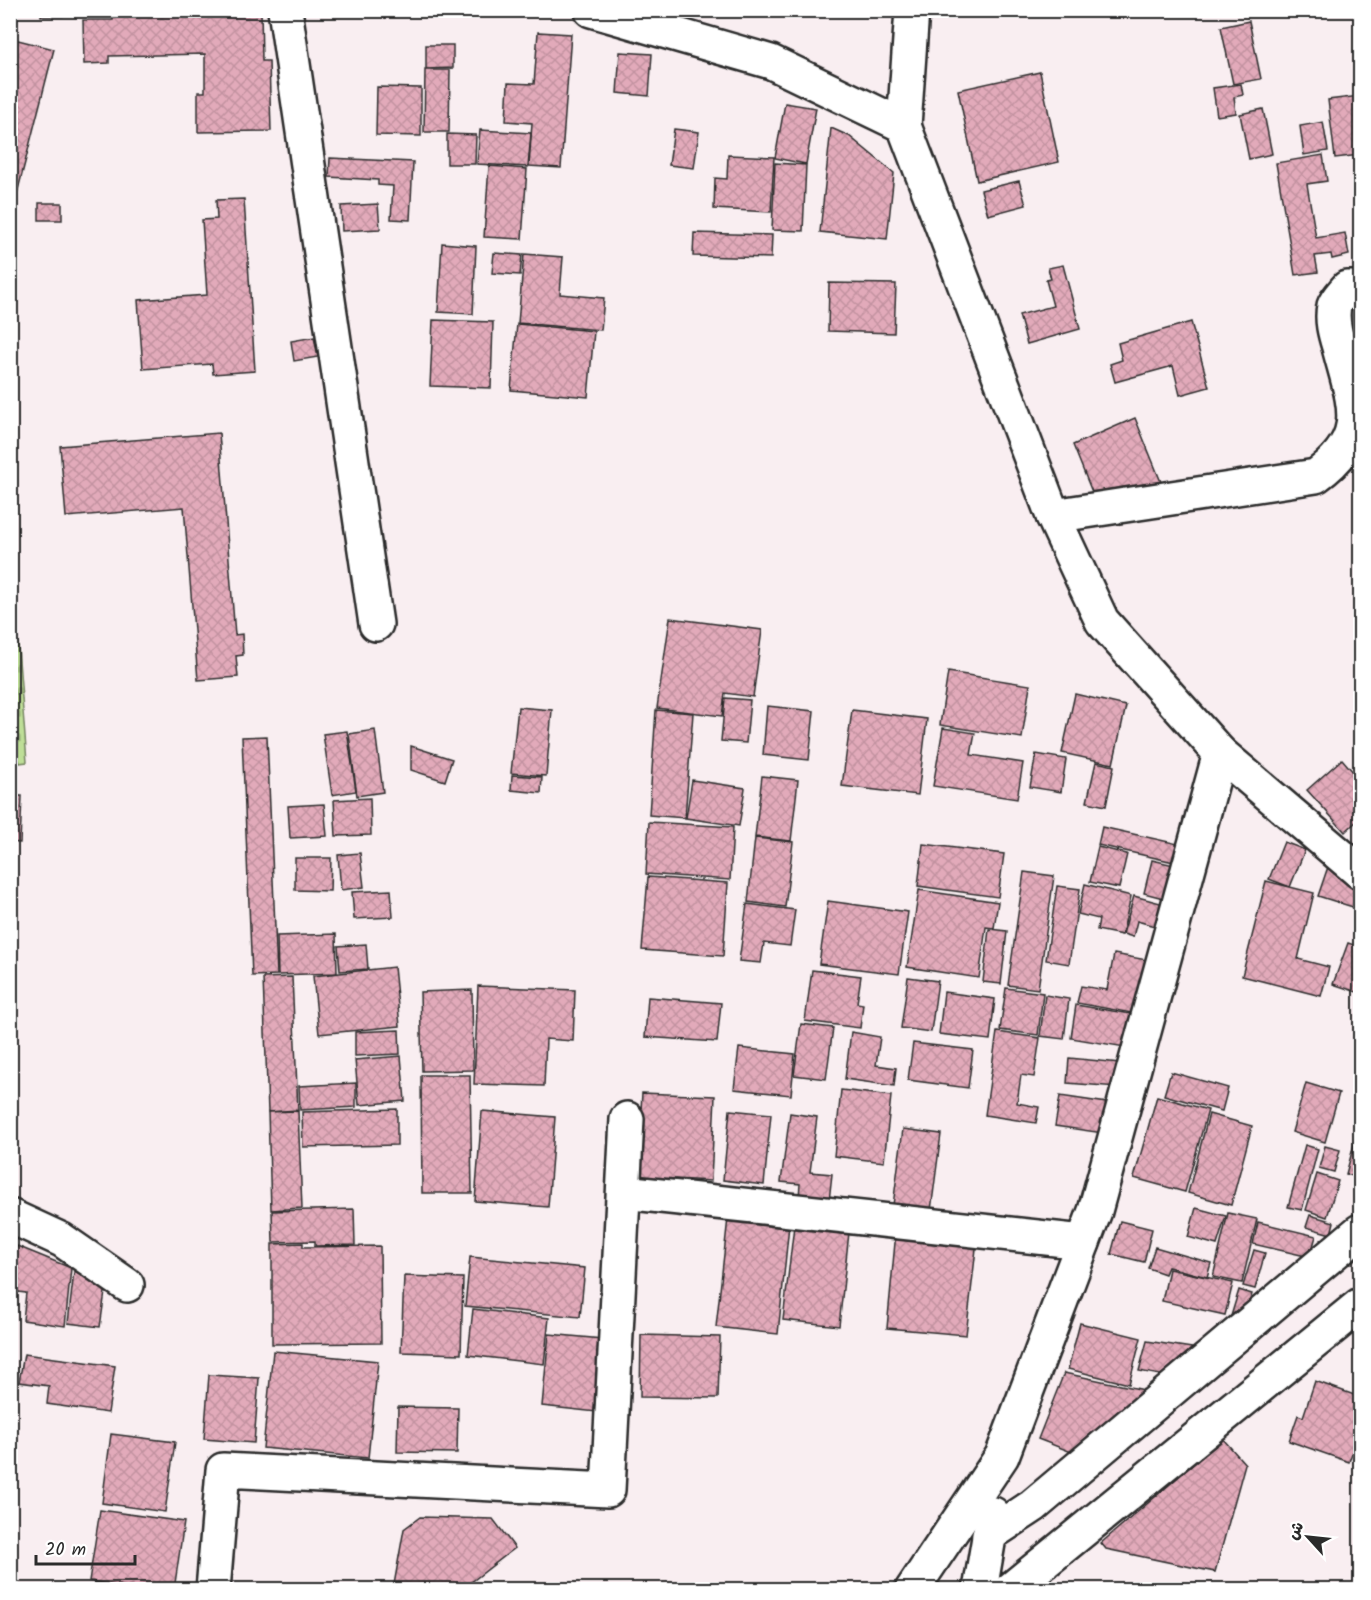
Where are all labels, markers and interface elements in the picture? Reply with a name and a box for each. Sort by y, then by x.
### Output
north arrow [1278,1507,1338,1567]
text: ش [1281,1517,1311,1544]
scale bar [36,1528,135,1566]
text: 20 m [45,1536,86,1565]

